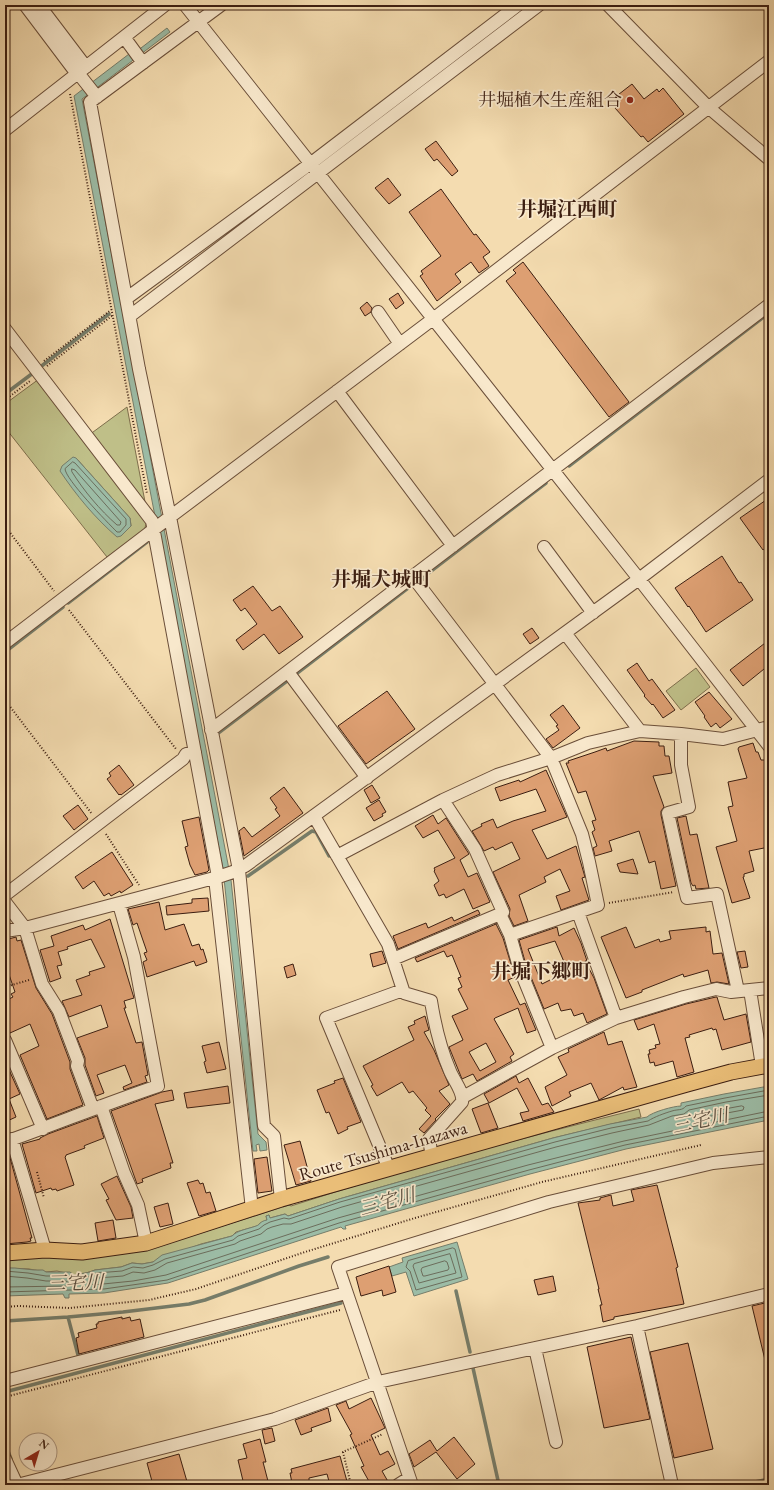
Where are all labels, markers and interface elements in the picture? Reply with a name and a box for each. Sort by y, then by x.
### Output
place label: 井堀植木生産組合 [478,88,622,111]
marker: 井堀植木生産組合 [625,95,635,105]
district label: 井堀江西町 [517,196,618,222]
district label: 井堀犬城町 [331,566,432,592]
district label: 井堀下郷町 [491,958,592,984]
water label: 三宅川 [670,1102,733,1139]
street label: Route Tsushima-Inazawa [296,1115,470,1186]
water label: 三宅川 [356,1182,420,1221]
water label: 三宅川 [46,1269,106,1295]
north arrow [18,1432,58,1472]
text: N [36,1436,52,1452]

